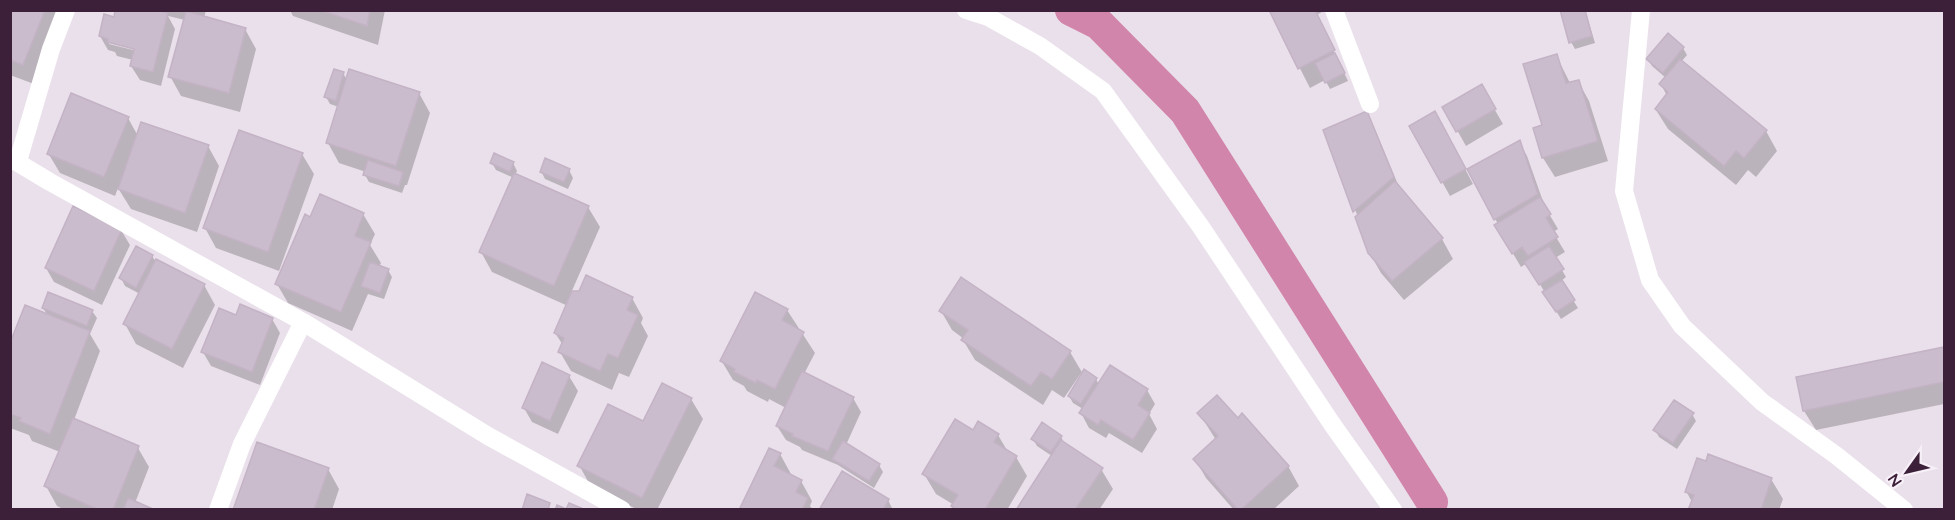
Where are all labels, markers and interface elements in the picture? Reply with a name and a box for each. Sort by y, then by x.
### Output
north arrow [1877,442,1937,502]
text: N [1883,470,1906,491]

